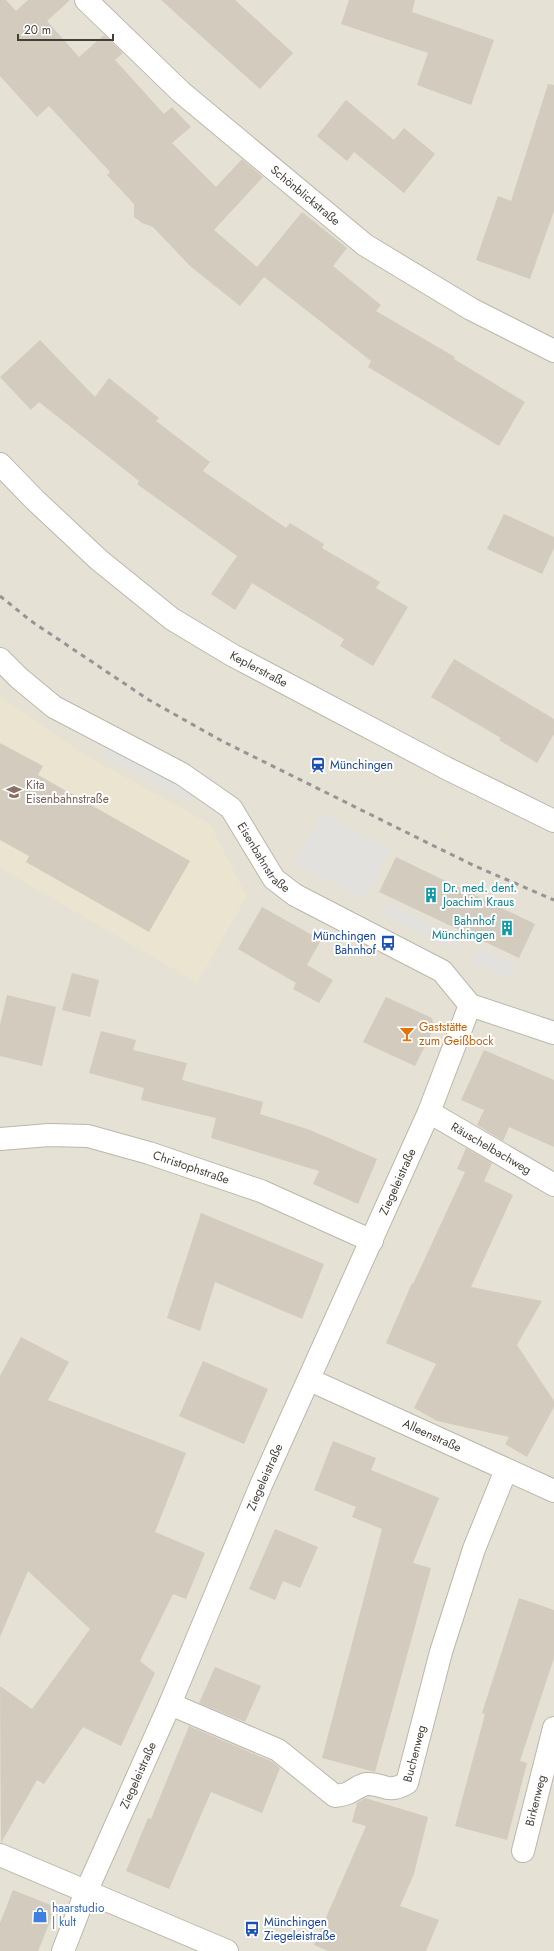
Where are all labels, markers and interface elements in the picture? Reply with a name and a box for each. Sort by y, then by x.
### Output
scale bar [18,16,113,42]
text: 20 m [24,21,51,39]
street label: Schönblickstraße [267,161,344,230]
street label: Keplerstraße [227,646,291,692]
station icon: Münchingen [309,756,327,774]
place label: Münchingen [330,756,393,774]
place label: Kita Eisenbahnstraße [26,776,109,808]
school or university icon: Kita Eisenbahnstraße [5,783,23,801]
street label: Eisenbahnstraße [233,819,294,897]
place label: Dr. med. dent. Joachim Kraus [441,879,517,911]
building icon: Dr. med. dent. Joachim Kraus [422,886,440,904]
place label: Bahnhof Münchingen [432,912,496,944]
building icon: Bahnhof Münchingen [498,919,516,937]
place label: Münchingen Bahnhof [313,927,377,959]
bus stop icon: Münchingen Bahnhof [379,934,397,952]
place label: Gaststätte zum Geißbock [419,1018,494,1050]
bar icon: Gaststätte zum Geißbock [398,1025,416,1043]
street label: Räuschelbachweg [448,1118,535,1179]
street label: Ziegeleistraße [375,1145,420,1218]
street label: Christophstraße [150,1146,232,1189]
street label: Alleenstraße [400,1414,464,1457]
street label: Ziegeleistraße [242,1441,287,1514]
street label: Buchenweg [399,1723,431,1784]
street label: Ziegeleistraße [115,1739,161,1812]
street label: Birkenweg [521,1773,551,1828]
place label: haarstudio | kult [52,1899,105,1931]
shop icon: haarstudio | kult [31,1906,49,1924]
place label: Münchingen Ziegeleistraße [264,1913,336,1945]
bus stop icon: Münchingen Ziegeleistraße [243,1920,261,1938]

